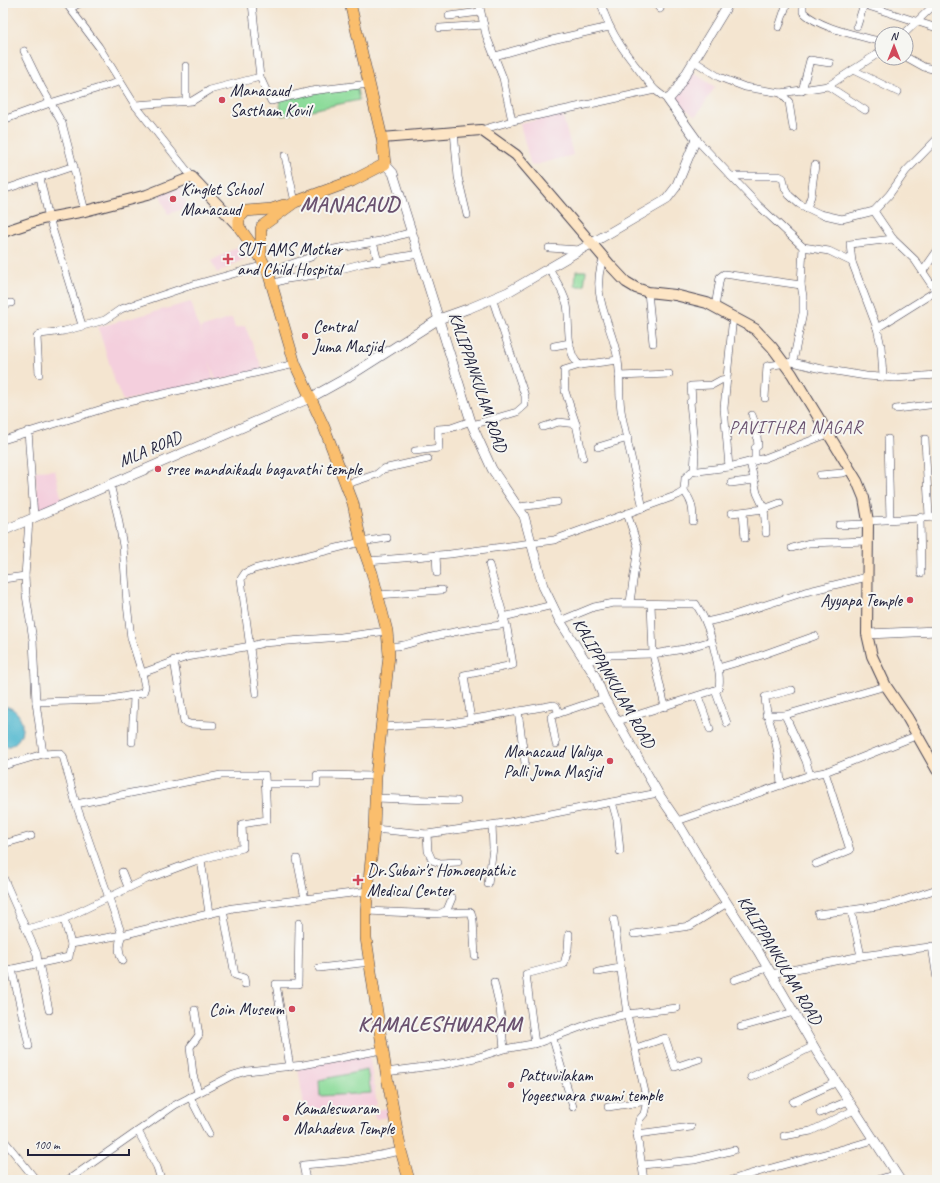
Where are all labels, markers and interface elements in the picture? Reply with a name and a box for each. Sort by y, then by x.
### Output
north arrow [874,26,914,66]
text: N [891,29,900,43]
place label: Manacaud Sastham Kovil [230,80,314,121]
marker: Manacaud Sastham Kovil [217,95,227,105]
place label: Kinglet School Manacaud [181,179,265,220]
district label: MANACAUD [300,191,402,217]
marker: Kinglet School Manacaud [168,194,178,204]
place label: SUT AMS Mother and Child Hospital [237,239,345,280]
marker: SUT AMS Mother and Child Hospital [222,253,234,265]
street label: KALIPPANKULAM ROAD [444,309,513,457]
place label: Central Juma Masjid [312,316,385,357]
marker: Central Juma Masjid [300,331,310,341]
district label: PAVITHRA NAGAR [729,416,864,438]
street label: MLA ROAD [115,426,187,472]
place label: sree mandaikadu bagavathi temple [166,459,363,480]
marker: sree mandaikadu bagavathi temple [153,464,163,474]
place label: Ayyapa Temple [821,590,903,611]
marker: Ayyapa Temple [905,595,915,605]
street label: KALIPPANKULAM ROAD [568,614,661,754]
place label: Manacaud Valiya Palli Juma Masjid [504,741,604,782]
marker: Manacaud Valiya Palli Juma Masjid [605,756,615,766]
place label: Dr.Subair's Homoeopathic Medical Center [367,860,516,901]
marker: Dr.Subair's Homoeopathic Medical Center [352,874,364,886]
street label: KALIPPANKULAM ROAD [733,892,828,1030]
place label: Coin Museum [209,999,284,1020]
marker: Coin Museum [287,1004,297,1014]
district label: KAMALESHWARAM [358,1011,524,1037]
place label: Pattuvilakam Yogeeswara swami temple [519,1065,664,1106]
marker: Pattuvilakam Yogeeswara swami temple [506,1080,516,1090]
place label: Kamaleswaram Mahadeva Temple [294,1098,396,1139]
marker: Kamaleswaram Mahadeva Temple [281,1113,291,1123]
scale bar [28,1131,129,1157]
text: 100 m [34,1137,61,1153]

